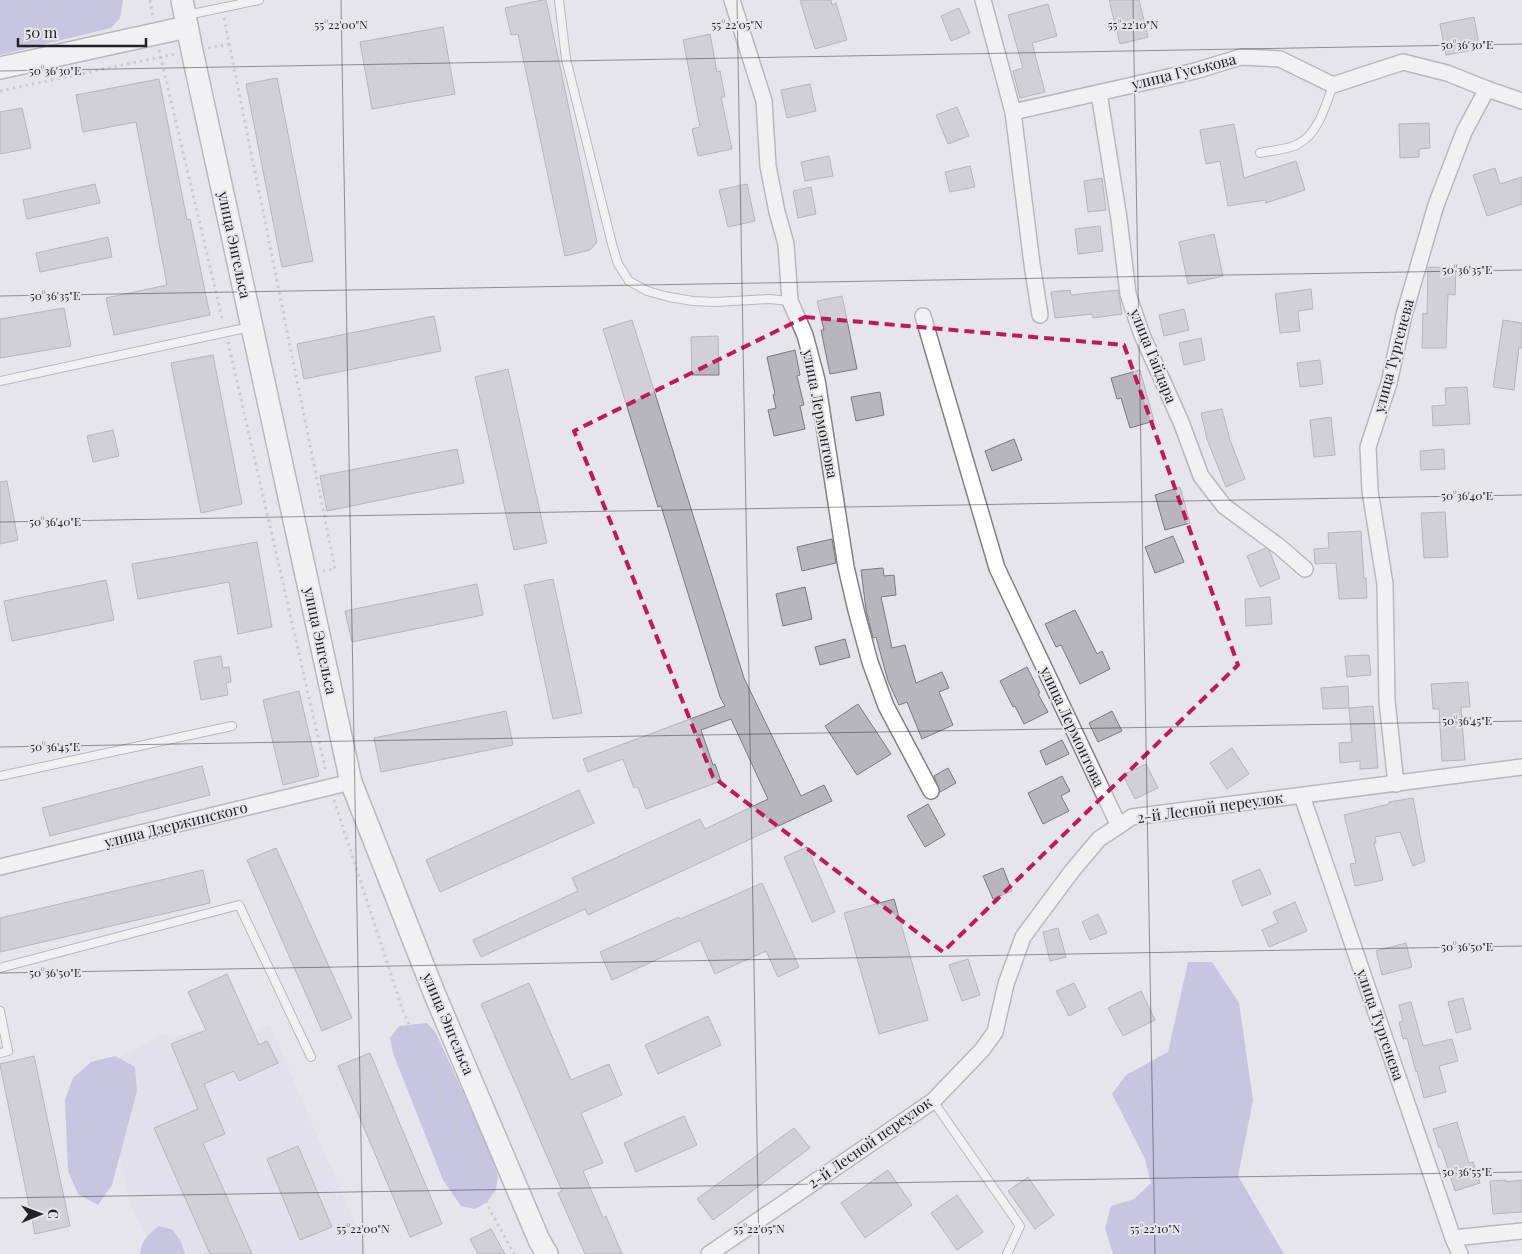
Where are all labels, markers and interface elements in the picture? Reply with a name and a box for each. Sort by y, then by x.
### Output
scale bar [18,15,145,47]
text: 55°22'00"N [314,16,368,32]
text: 55°22'05"N [711,16,763,32]
text: 55°22'10"N [1108,16,1159,32]
text: 50 m [25,22,58,42]
text: 50°36'30"E [1441,36,1493,52]
street label: улица Гуськова [1129,48,1239,94]
text: 50°36'30"E [29,62,81,78]
street label: улица Энгельса [214,188,256,301]
text: 50°36'35"E [1442,261,1492,277]
text: 50°36'35"E [30,287,80,303]
street label: улица Тургенева [1368,296,1418,416]
street label: улица Гайдара [1126,305,1182,406]
street label: улица Лермонтова [798,347,843,480]
text: 50°36'40"E [1441,487,1493,503]
text: 50°36'40"E [29,513,81,529]
street label: улица Энгельса [300,584,342,697]
street label: улица Лермонтова [1036,662,1110,791]
text: 50°36'45"E [1442,712,1492,728]
text: 50°36'45"E [30,738,80,754]
street label: 2-й Лесной переулок [1135,787,1285,827]
street label: улица Дзержинского [101,797,250,852]
text: 50°36'50"E [1441,938,1493,954]
text: 50°36'50"E [29,964,81,980]
street label: улица Тургенева [1352,965,1410,1084]
street label: улица Энгельса [418,969,480,1078]
street label: 2-й Лесной переулок [803,1091,936,1193]
text: 50°36'55"E [1442,1163,1492,1179]
north arrow [15,1189,65,1239]
text: С [44,1209,63,1219]
text: 55°22'00"N [336,1220,390,1236]
text: 55°22'05"N [733,1220,785,1236]
text: 55°22'10"N [1130,1220,1181,1236]

